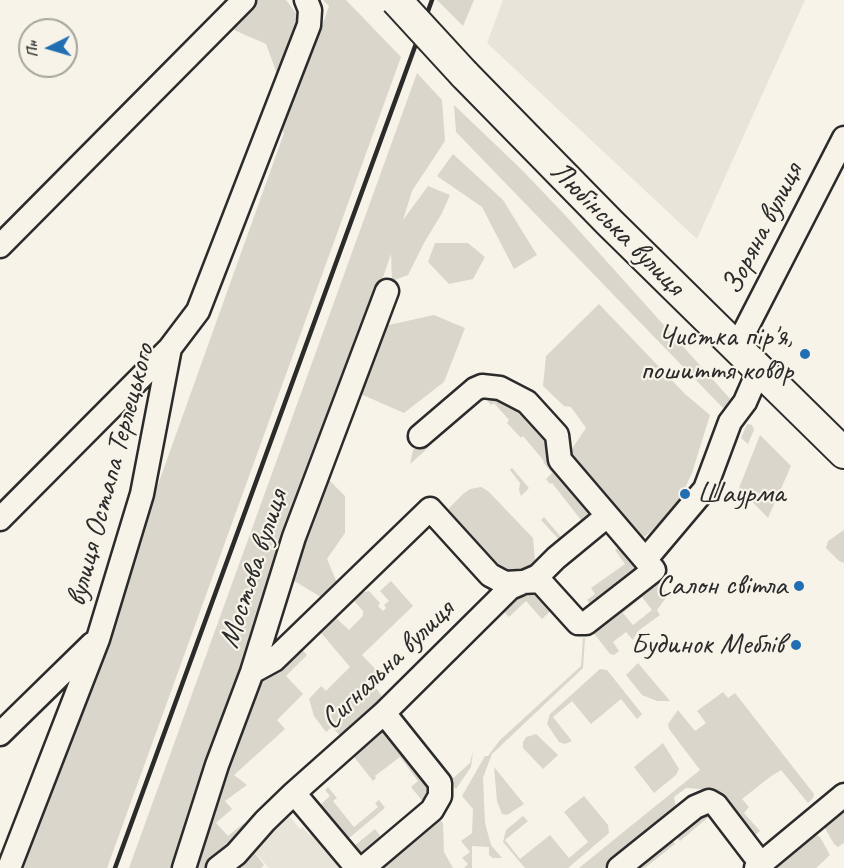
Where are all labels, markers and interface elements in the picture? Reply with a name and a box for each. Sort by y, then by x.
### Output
north arrow [18,18,78,78]
text: Пн [21,40,43,59]
street label: Любінська вулиця [542,154,692,304]
street label: Зоряна вулиця [715,157,811,301]
place label: Чистка пір'я, пошиття ковдр [640,319,793,389]
street label: вулиця Остапа Терлецького [59,340,163,610]
marker: Чистка пір'я, пошиття ковдр [798,347,812,361]
place label: Шаурма [697,476,785,512]
street label: Мостова вулиця [212,485,296,653]
marker: Шаурма [678,487,692,501]
place label: Салон світла [656,568,787,604]
marker: Салон світла [792,579,806,593]
street label: Сигнальна вулиця [314,592,462,738]
place label: Будинок Меблів [630,627,784,663]
marker: Будинок Меблів [789,638,803,652]

